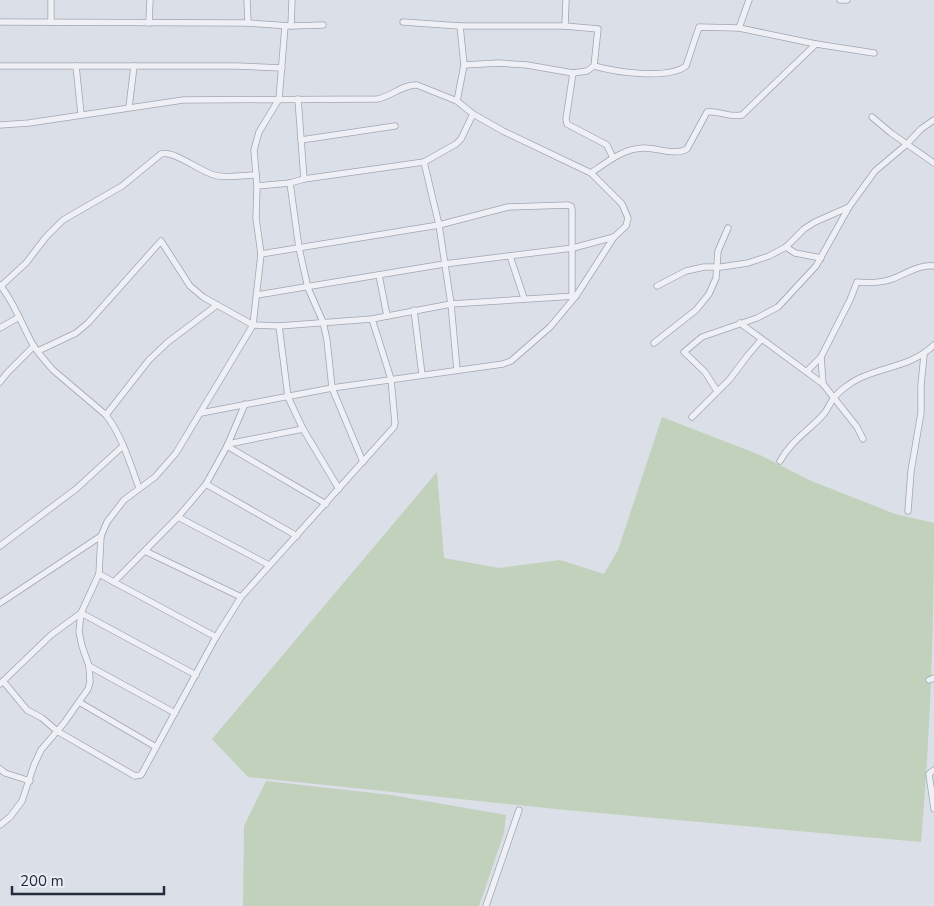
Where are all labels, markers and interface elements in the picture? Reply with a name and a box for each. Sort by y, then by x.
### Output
scale bar [12,864,165,896]
text: 200 m [20,871,64,891]

